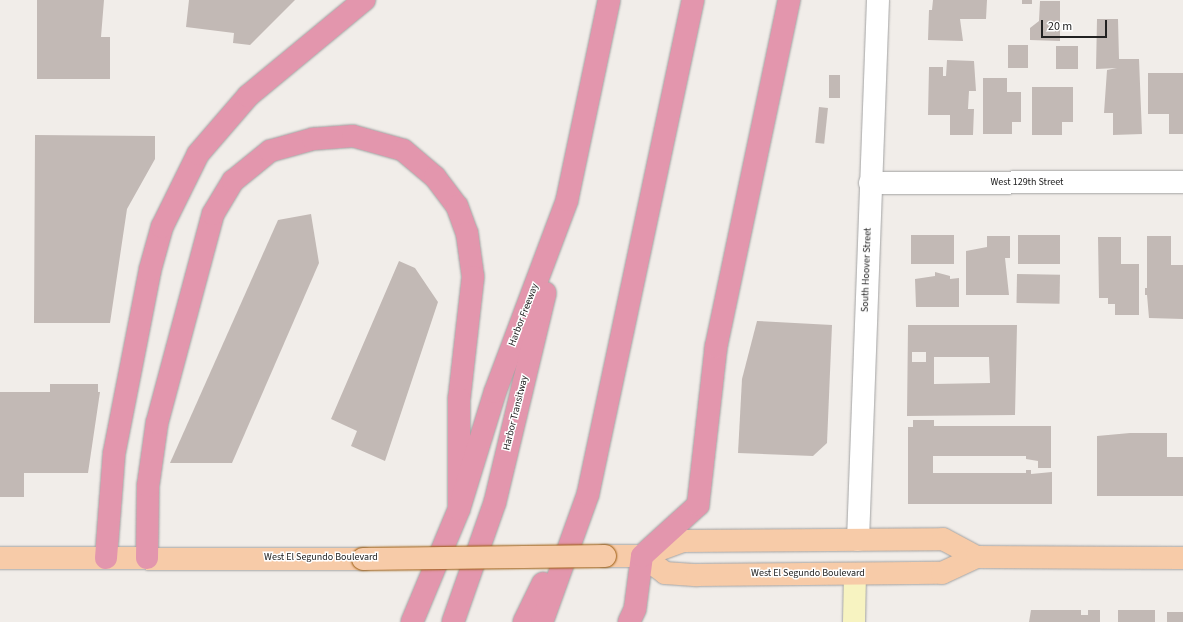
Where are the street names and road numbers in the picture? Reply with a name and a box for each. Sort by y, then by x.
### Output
street label: West 129th Street [991,177,1063,189]
street label: South Hoover Street [860,228,874,312]
street label: Harbor Freeway [507,282,541,348]
street label: Harbor Transitway [501,374,531,452]
street label: West El Segundo Boulevard [264,552,378,564]
street label: West El Segundo Boulevard [751,568,865,580]

